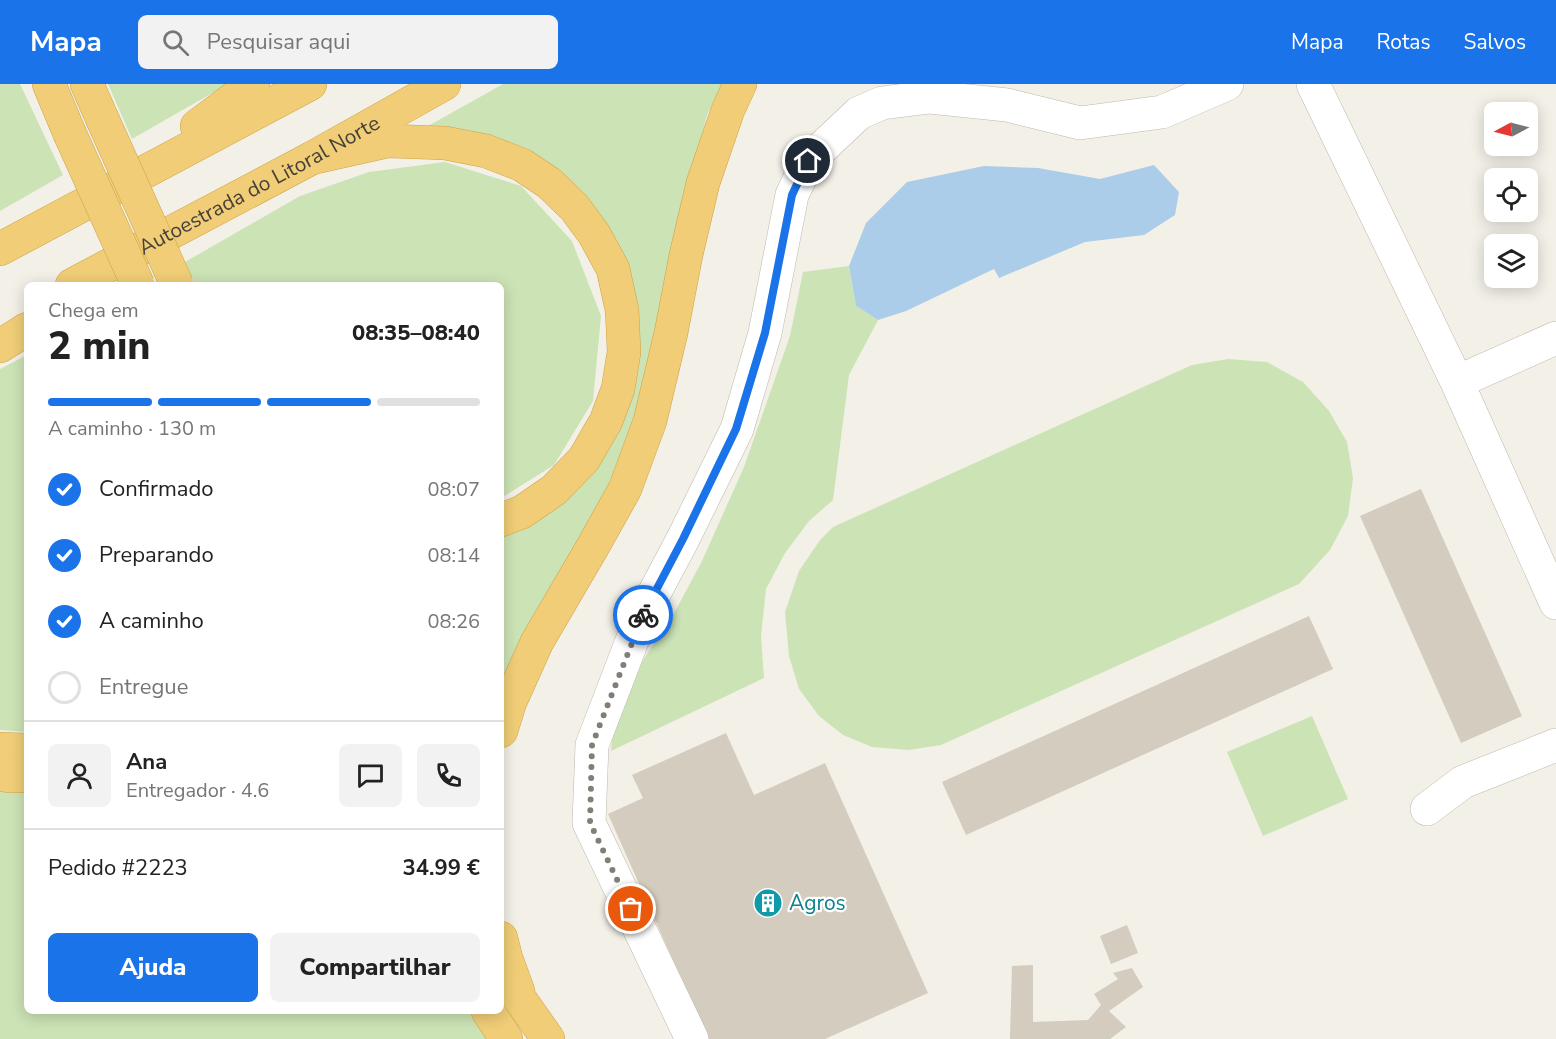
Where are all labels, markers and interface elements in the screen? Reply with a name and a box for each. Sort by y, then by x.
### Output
search box [138,15,558,69]
text: Mapa [30,23,102,61]
icon: search [159,26,192,59]
text: Pesquisar aqui [207,27,350,57]
text: Mapa [1291,28,1344,56]
text: Rotas [1377,28,1431,56]
text: Salvos [1464,28,1526,56]
north arrow [1484,102,1538,156]
map controls [1484,102,1538,288]
street label: Autoestrada do Litoral Norte [133,109,385,261]
pin [782,135,833,186]
icon: home [791,144,824,177]
button: locate [1484,168,1538,222]
button: layers [1484,234,1538,288]
text: Chega em [48,297,139,324]
text: 08:35–08:40 [352,318,480,348]
text: 2 min [48,320,151,373]
text: A caminho · 130 m [48,415,216,442]
icon: check [48,473,81,506]
text: Confirmado [99,474,214,504]
text: 08:07 [427,476,480,503]
icon: check [48,539,81,572]
text: Preparando [99,540,214,570]
text: 08:14 [427,542,480,569]
courier [613,585,673,645]
icon: bike [627,599,660,632]
icon: check [48,605,81,638]
text: A caminho [99,606,204,636]
text: 08:26 [427,608,480,635]
text: Entregue [99,672,188,702]
button: person [48,744,111,807]
button: chat [339,744,402,807]
button: phone [417,744,480,807]
text: Ana [126,747,167,777]
text: Entregador · 4.6 [126,777,269,804]
text: Pedido #2223 [48,853,188,883]
text: 34.99 € [403,853,480,883]
pin [605,883,656,934]
building icon: Agros [752,887,784,919]
place label: Agros [789,889,846,917]
icon: bag [614,892,647,925]
button: Ajuda [48,933,258,1002]
button: Compartilhar [270,933,480,1002]

